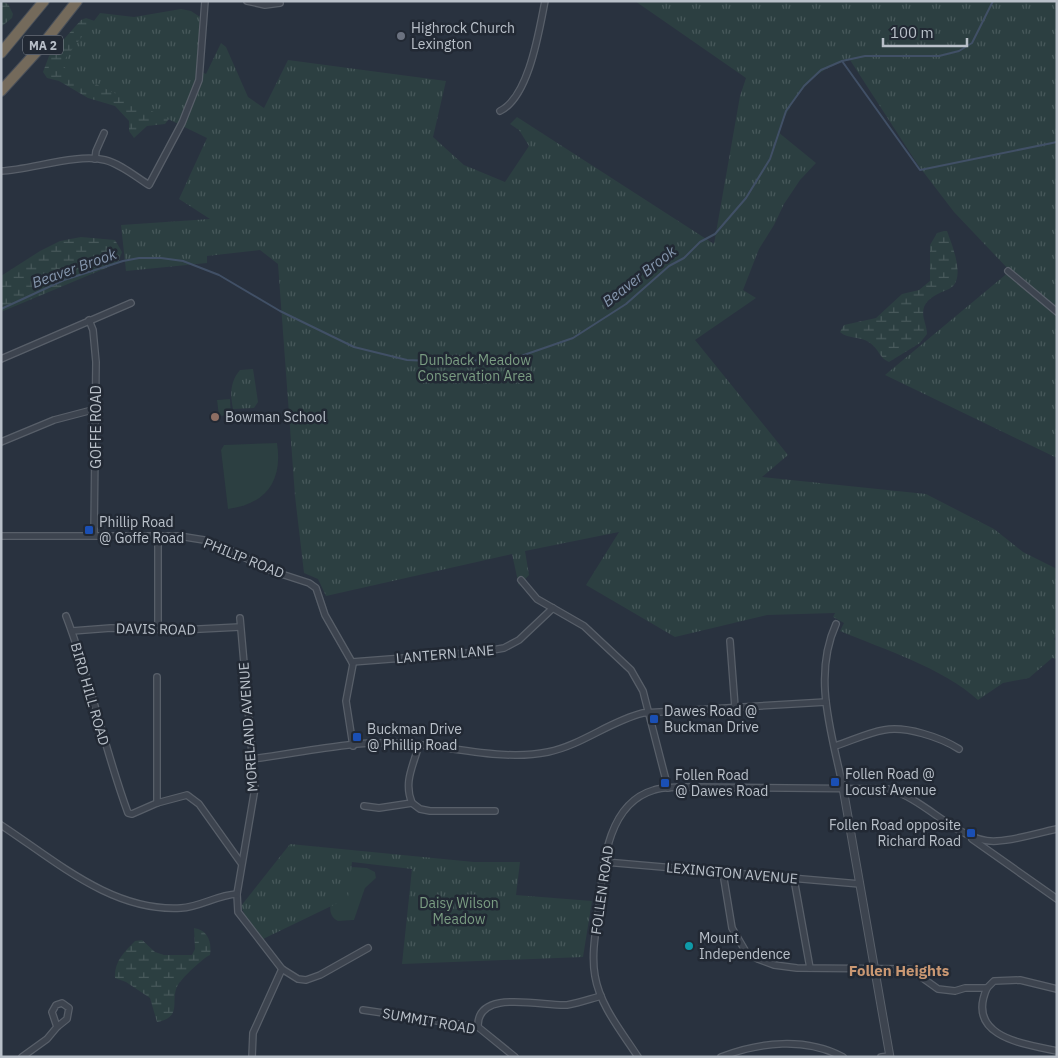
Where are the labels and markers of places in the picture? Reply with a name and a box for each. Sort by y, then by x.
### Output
place label: Highrock Church Lexington [411,19,515,53]
marker: Highrock Church Lexington [395,30,407,42]
place label: Bowman School [225,408,326,426]
marker: Bowman School [209,411,221,423]
place label: Phillip Road @ Goffe Road [99,513,184,547]
marker: Phillip Road @ Goffe Road [83,524,95,536]
place label: Dawes Road @ Buckman Drive [664,702,759,736]
marker: Dawes Road @ Buckman Drive [648,713,660,725]
place label: Buckman Drive @ Phillip Road [367,720,462,754]
marker: Buckman Drive @ Phillip Road [351,731,363,743]
place label: Follen Road @ Locust Avenue [845,765,937,799]
place label: Follen Road @ Dawes Road [675,766,768,800]
marker: Follen Road @ Locust Avenue [829,776,841,788]
marker: Follen Road @ Dawes Road [659,777,671,789]
place label: Follen Road opposite Richard Road [829,816,961,850]
marker: Follen Road opposite Richard Road [965,827,977,839]
place label: Mount Independence [699,929,791,963]
marker: Mount Independence [683,940,695,952]

